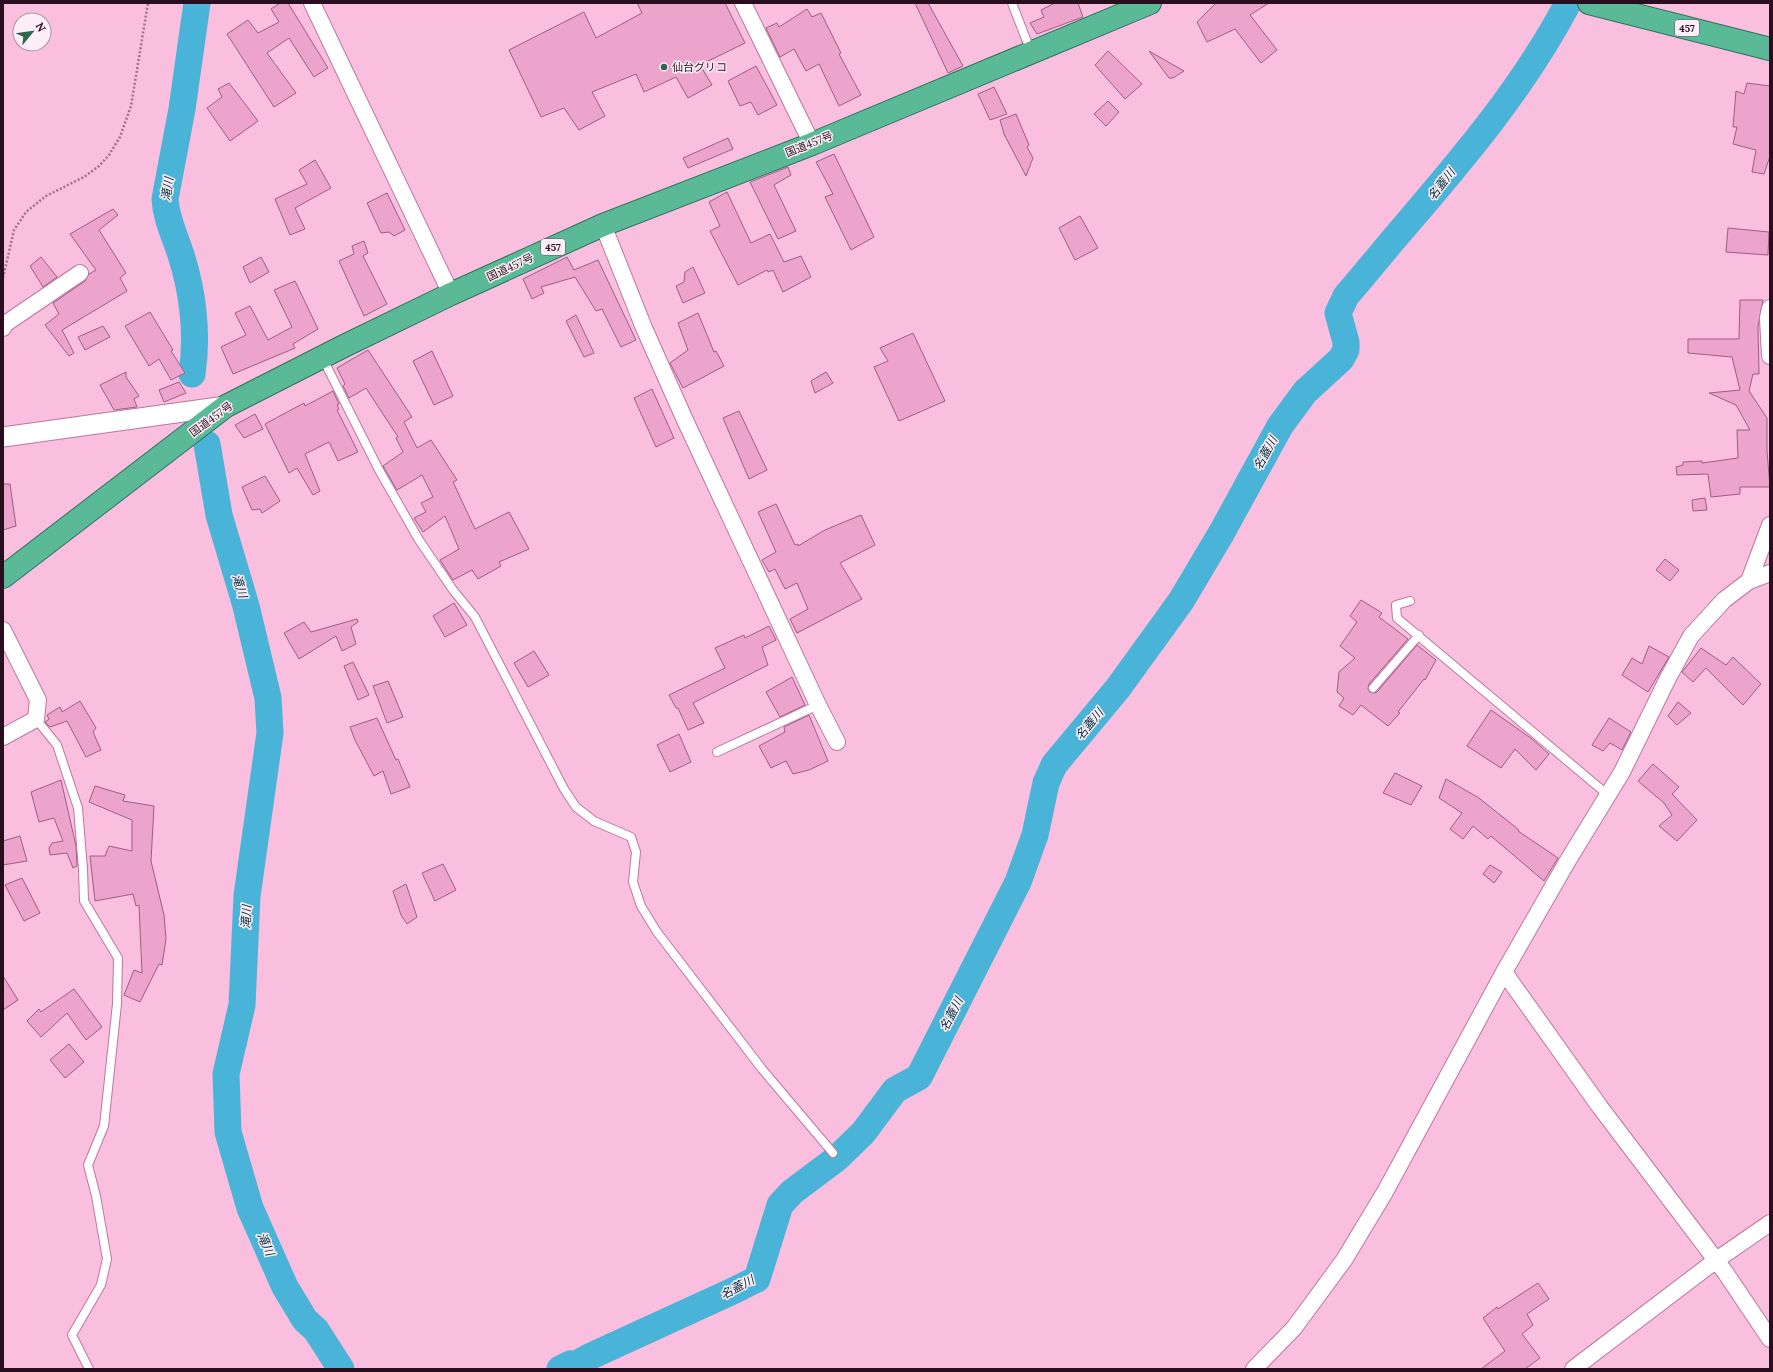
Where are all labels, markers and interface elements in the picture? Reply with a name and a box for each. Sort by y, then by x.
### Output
north arrow [12,12,52,52]
text: N [33,20,49,35]
road number: 457 [1675,20,1699,36]
place label: 仙台グリコ [672,60,727,74]
marker: 仙台グリコ [659,62,669,72]
street label: 国道457号 [783,128,835,160]
water label: 名蓋川 [1424,164,1459,203]
water label: 滝川 [158,174,176,202]
road number: 457 [541,239,565,255]
street label: 国道457号 [484,250,536,284]
street label: 国道457号 [187,399,235,439]
water label: 名蓋川 [1250,432,1281,472]
water label: 滝川 [229,572,251,602]
water label: 名蓋川 [1072,704,1108,743]
water label: 滝川 [238,903,254,929]
water label: 名蓋川 [936,993,967,1033]
water label: 滝川 [254,1230,279,1260]
water label: 名蓋川 [718,1271,758,1302]

